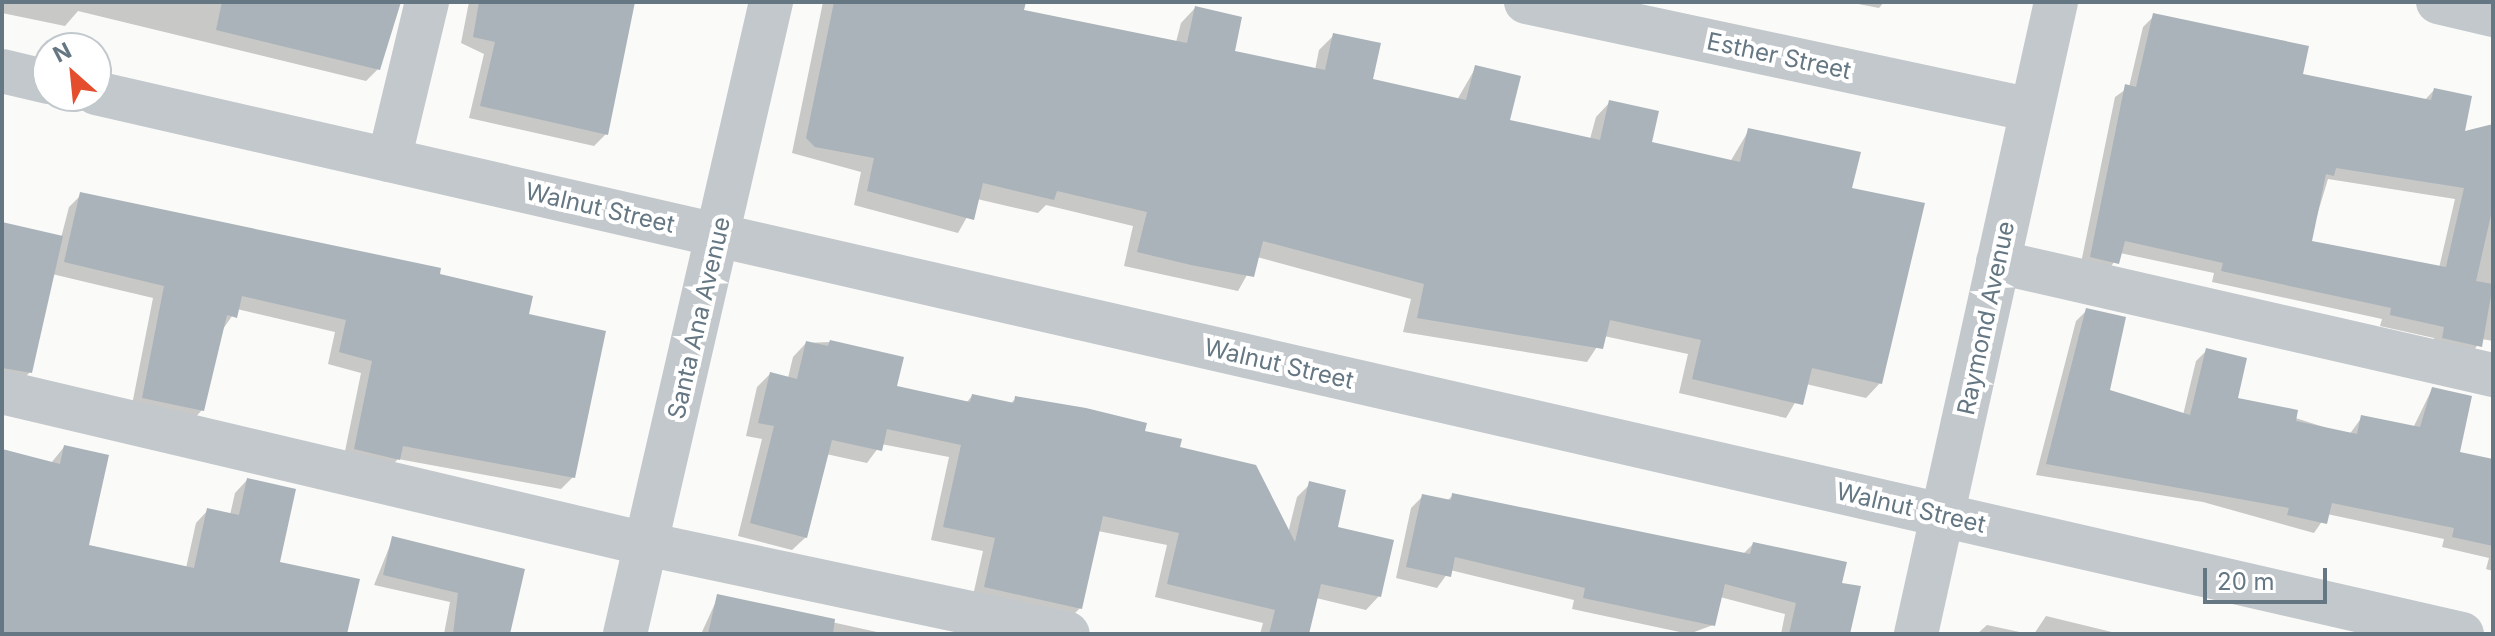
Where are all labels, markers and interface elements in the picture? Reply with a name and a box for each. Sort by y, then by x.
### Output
street label: Esther Street [1704,27,1854,85]
north arrow [32,32,112,112]
text: N [49,37,75,68]
street label: Walnut Street [523,177,677,239]
street label: Santa Ana Avenue [662,214,736,422]
street label: Raymond Avenue [1951,219,2021,417]
street label: Walnut Street [1202,333,1356,395]
street label: Walnut Street [1834,477,1988,539]
scale bar [2207,552,2331,602]
text: 20 m [2217,567,2275,596]

